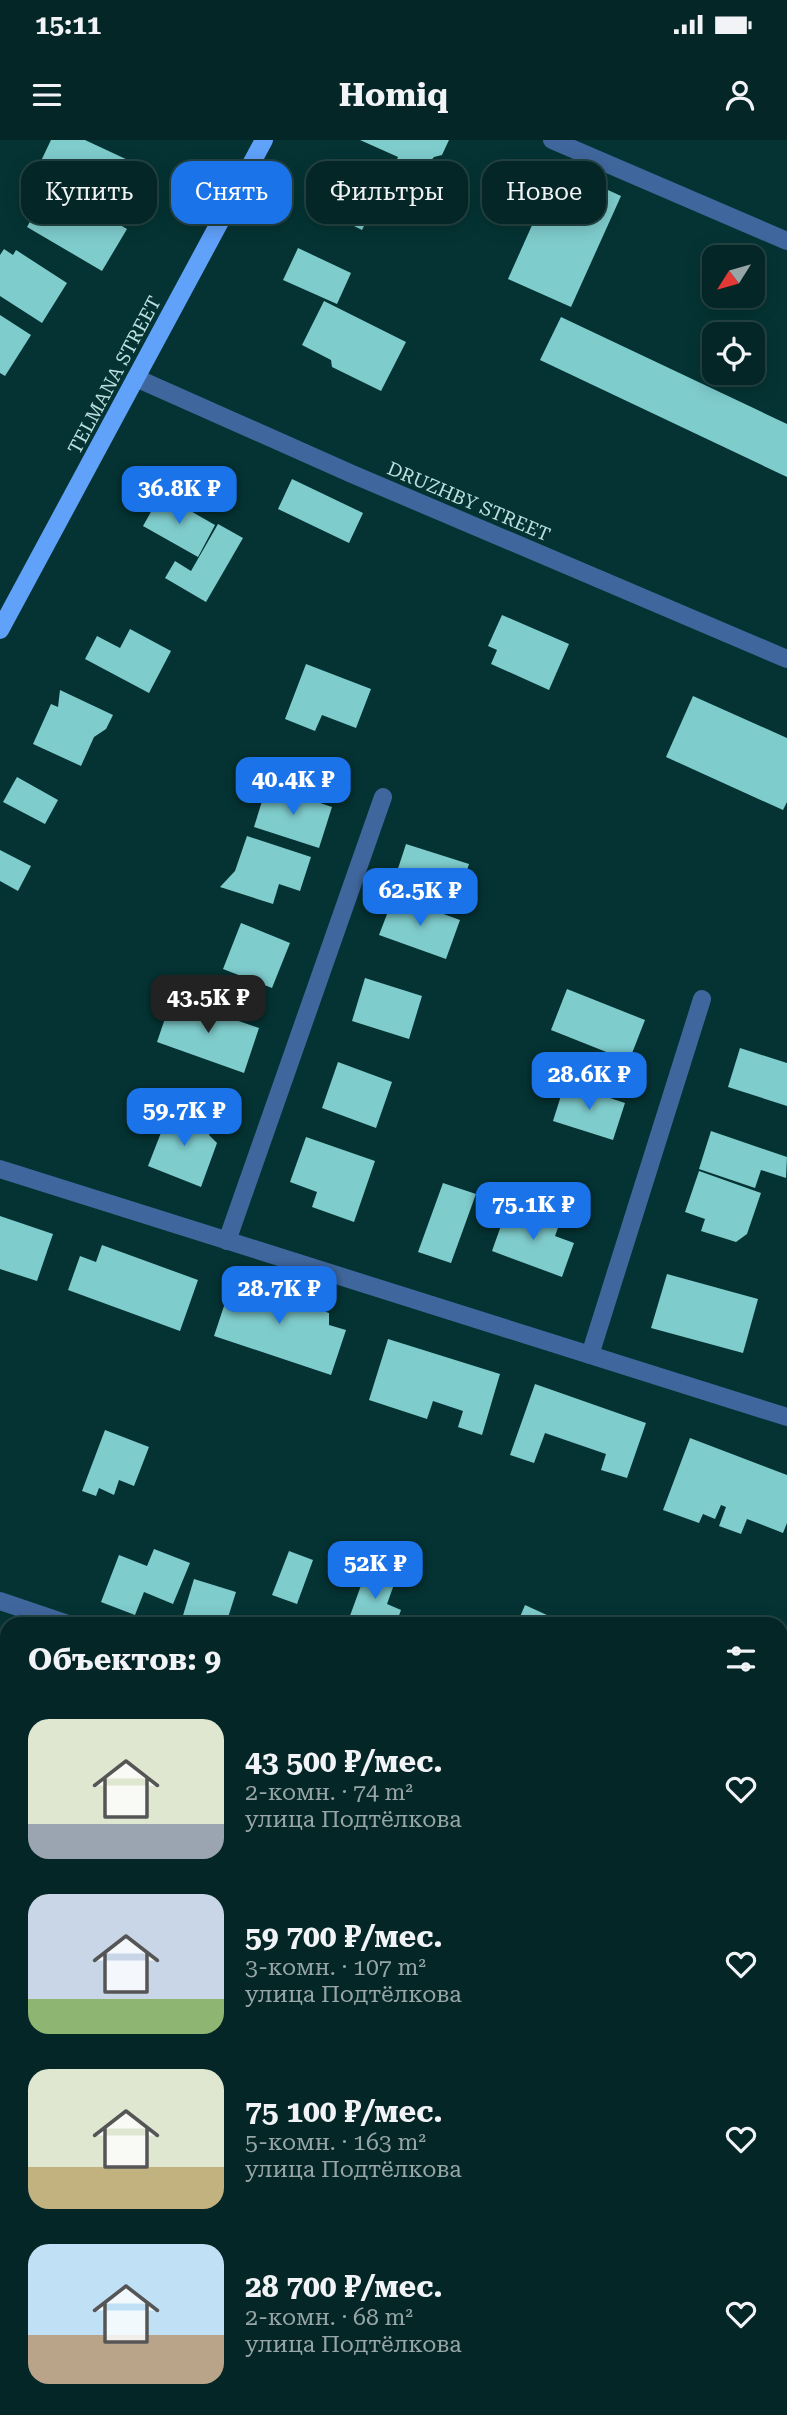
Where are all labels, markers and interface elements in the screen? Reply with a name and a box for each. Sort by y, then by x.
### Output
text: 15:11 [35,10,101,40]
icon: menu [28,76,66,114]
text: Homiq [339,76,448,114]
icon: person [721,76,759,114]
chip: Купить [21,161,157,224]
chip: Снять [171,161,292,224]
chip: Фильтры [306,161,468,224]
chip: Новое [482,161,606,224]
north arrow [702,245,765,308]
map controls [702,245,765,385]
street label: TELMANA STREET [63,292,166,458]
button: locate [702,322,765,385]
street label: DRUZHBY STREET [384,457,554,546]
pin: 36.8K ₽ [114,466,244,526]
text: 36.8K ₽ [138,475,220,502]
pin: 40.4K ₽ [228,758,358,817]
text: 40.4K ₽ [252,766,334,793]
pin: 62.5K ₽ [355,868,485,928]
text: 62.5K ₽ [379,877,461,904]
pin: 43.5K ₽ [143,976,273,1035]
text: 43.5K ₽ [167,984,249,1011]
pin: 28.6K ₽ [524,1052,654,1112]
text: 28.6K ₽ [548,1061,630,1088]
pin: 59.7K ₽ [119,1088,249,1148]
text: 59.7K ₽ [143,1097,225,1124]
pin: 75.1K ₽ [468,1182,598,1242]
text: 75.1K ₽ [492,1191,574,1218]
pin: 28.7K ₽ [214,1266,344,1326]
text: 28.7K ₽ [238,1275,320,1302]
pin: 52K ₽ [326,1542,424,1601]
text: 52K ₽ [344,1550,406,1577]
icon: filters [722,1640,760,1678]
text: Объектов: 9 [28,1642,221,1677]
text: 43 500 ₽/мес. [245,1744,443,1779]
icon: home [84,1747,168,1831]
icon: heart [722,1770,760,1808]
text: 2-комн. · 74 m² [245,1779,413,1806]
text: улица Подтёлкова [245,1806,462,1833]
text: 59 700 ₽/мес. [245,1919,443,1954]
icon: home [84,1922,168,2006]
icon: heart [722,1945,760,1983]
text: 3-комн. · 107 m² [245,1954,426,1981]
text: улица Подтёлкова [245,1981,462,2008]
text: 75 100 ₽/мес. [245,2094,443,2129]
icon: home [84,2097,168,2181]
icon: heart [722,2120,760,2158]
text: 5-комн. · 163 m² [245,2129,426,2156]
text: улица Подтёлкова [245,2156,462,2183]
text: 28 700 ₽/мес. [245,2269,443,2304]
icon: home [84,2272,168,2356]
icon: heart [722,2295,760,2333]
text: 2-комн. · 68 m² [245,2304,413,2331]
text: улица Подтёлкова [245,2331,462,2358]

